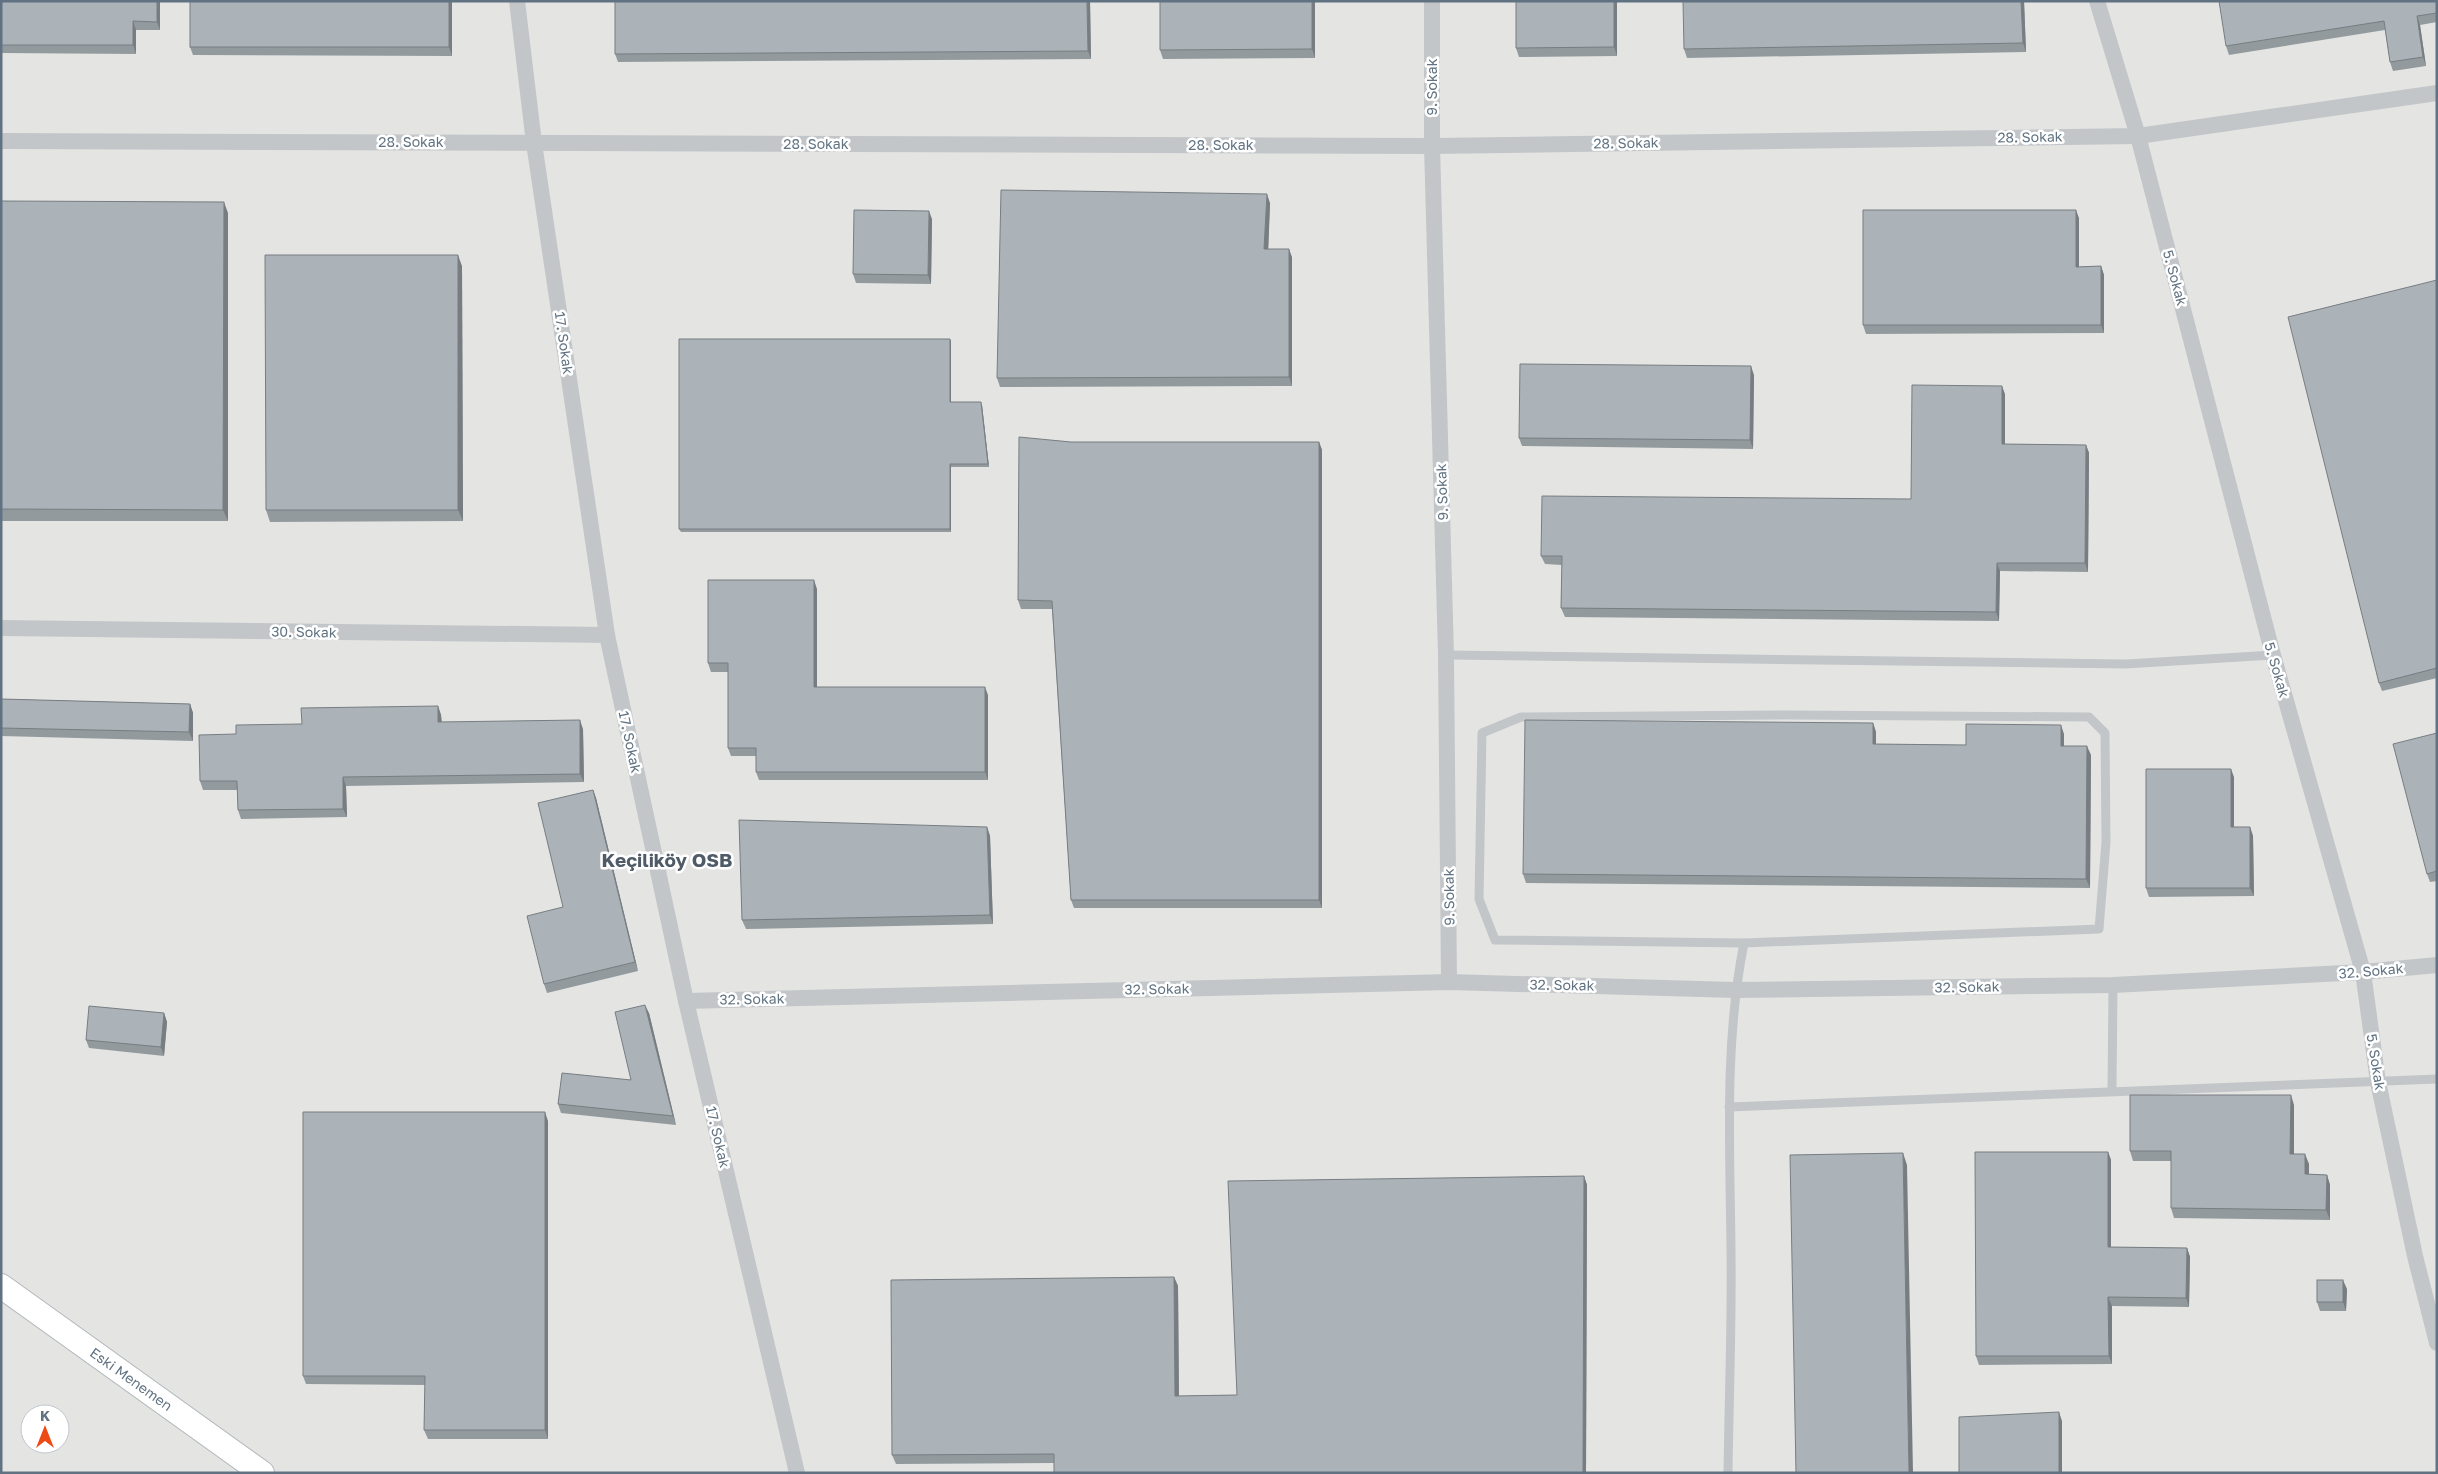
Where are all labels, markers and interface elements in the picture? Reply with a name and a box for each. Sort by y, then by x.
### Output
street label: 9. Sokak [1423,58,1440,116]
street label: 28. Sokak [1997,127,2063,146]
street label: 28. Sokak [378,133,444,150]
street label: 28. Sokak [1593,133,1659,152]
street label: 28. Sokak [783,135,849,152]
street label: 28. Sokak [1188,136,1254,153]
street label: 5. Sokak [2160,248,2191,308]
street label: 17. Sokak [552,311,577,375]
street label: 9. Sokak [1432,463,1451,521]
street label: 30. Sokak [271,622,337,641]
street label: 5. Sokak [2261,640,2293,700]
street label: 17. Sokak [616,709,645,774]
district label: Keçiliköy OSB [602,848,732,871]
street label: 9. Sokak [1440,868,1457,926]
street label: 32. Sokak [2338,959,2404,982]
street label: 32. Sokak [1529,975,1595,994]
street label: 32. Sokak [1934,977,2000,996]
street label: 32. Sokak [1124,979,1190,998]
street label: 32. Sokak [719,989,785,1008]
street label: 5. Sokak [2364,1033,2389,1091]
street label: 17. Sokak [703,1104,734,1170]
street label: Eski Menemen [87,1344,176,1414]
north arrow [20,1404,70,1454]
text: K [40,1407,50,1424]

